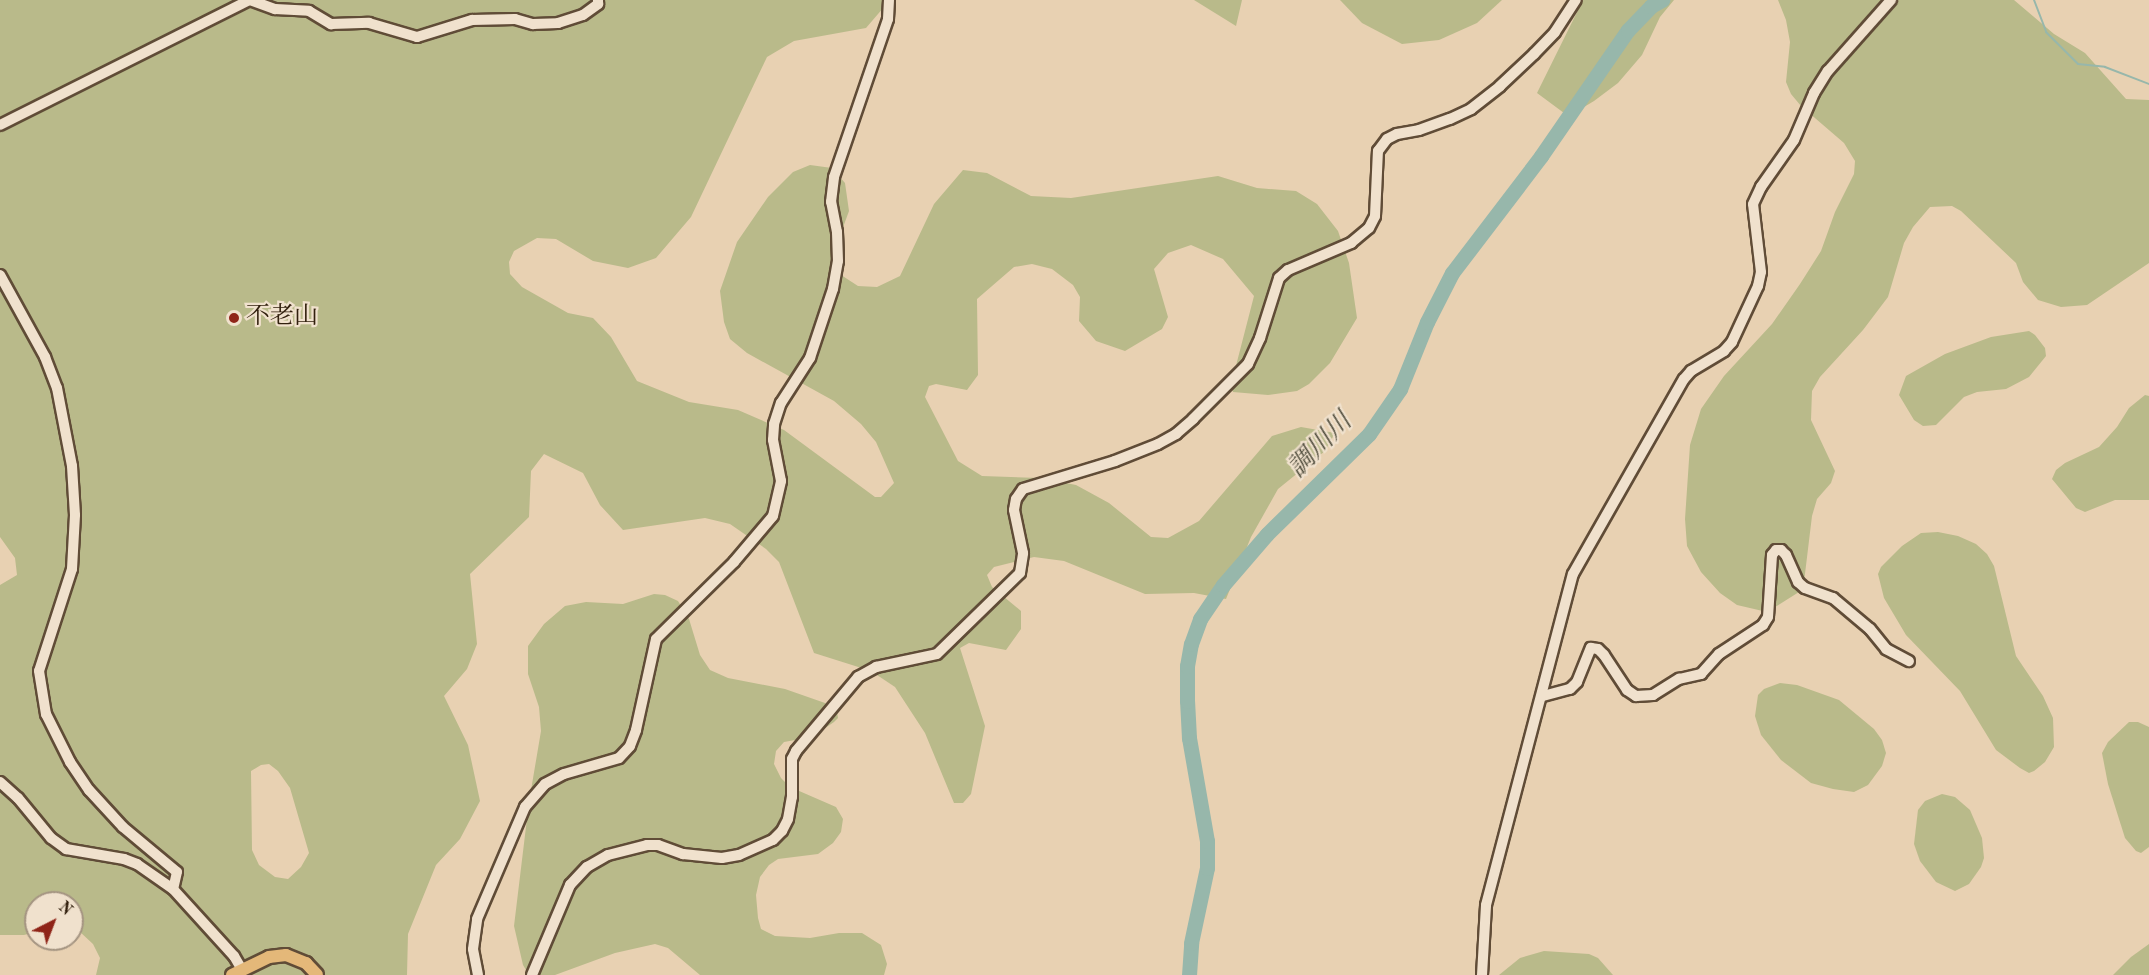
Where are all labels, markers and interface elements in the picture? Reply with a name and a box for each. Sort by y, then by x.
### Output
place label: 不老山 [246,304,318,332]
marker: 不老山 [227,311,241,325]
water label: 調川川 [1283,407,1359,485]
north arrow [24,891,84,951]
text: N [55,899,75,919]

